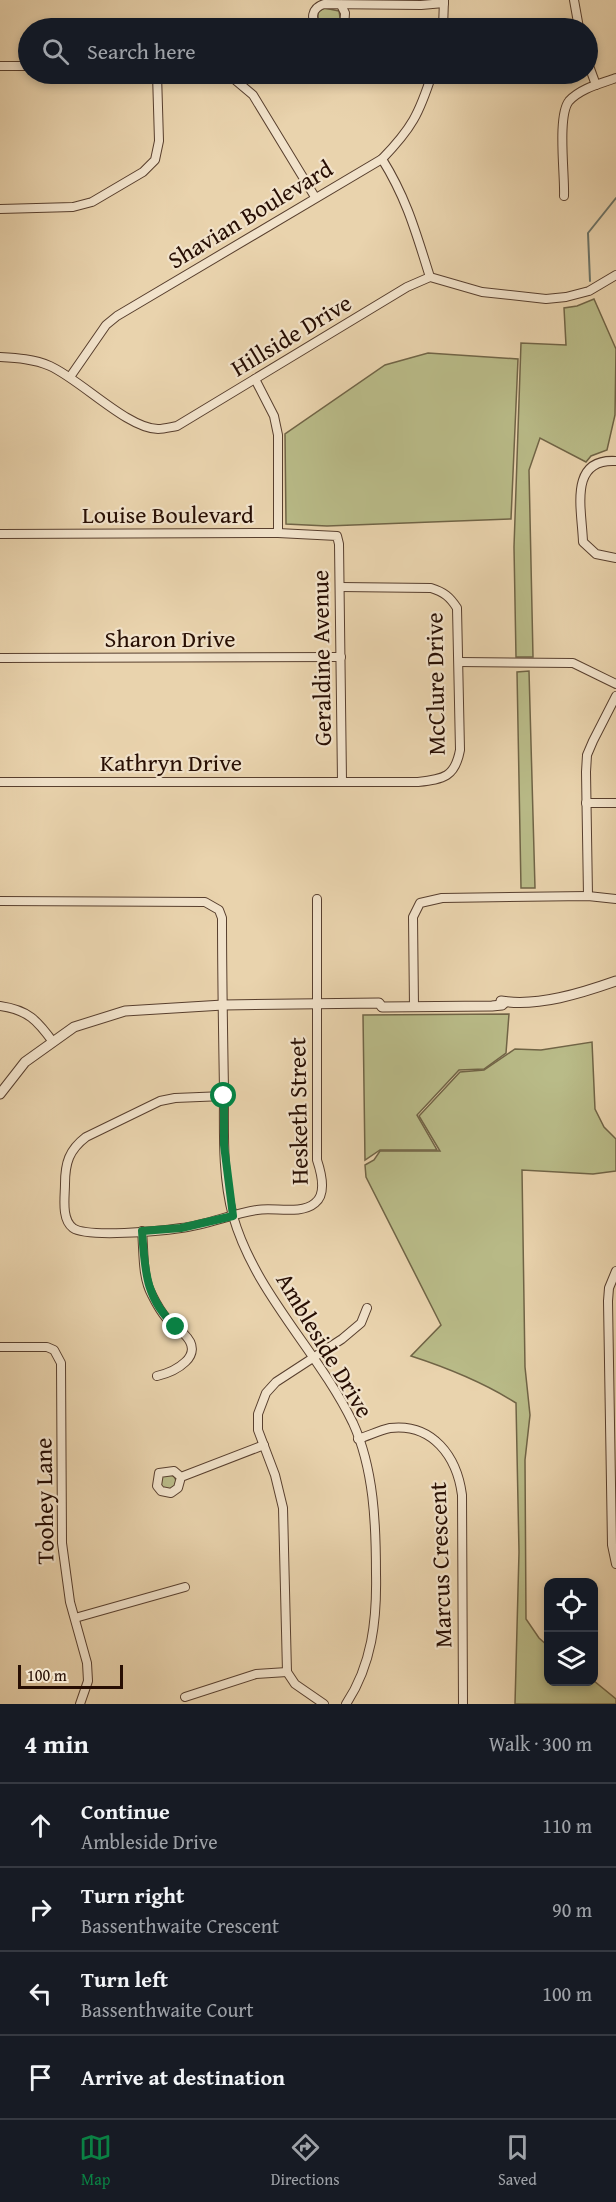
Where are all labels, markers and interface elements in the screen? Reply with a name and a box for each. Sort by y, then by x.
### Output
search box [18,18,598,84]
icon: search [39,35,72,68]
text: Search here [87,35,196,67]
street label: Shavian Boulevard [161,151,339,277]
street label: Hillside Drive [224,285,358,385]
street label: Louise Boulevard [82,497,254,532]
street label: Geraldine Avenue [302,569,340,747]
street label: McClure Drive [416,612,454,756]
street label: Sharon Drive [105,621,235,656]
street label: Kathryn Drive [100,745,242,780]
street label: Hesketh Street [279,1036,317,1185]
route start [210,1082,236,1108]
street label: Ambleside Drive [268,1266,382,1424]
route end [162,1313,188,1339]
street label: Toohey Lane [25,1437,63,1565]
street label: Marcus Crescent [420,1481,460,1649]
map controls [544,1578,598,1686]
button: locate [544,1578,598,1632]
button: layers [544,1632,598,1686]
scale bar [18,1662,123,1690]
text: 100 m [27,1663,67,1687]
text: 4 min [24,1724,89,1763]
text: Walk · 300 m [489,1729,592,1758]
text: Continue [81,1795,170,1827]
icon: ahead [24,1809,57,1842]
text: 110 m [542,1811,592,1840]
text: Ambleside Drive [81,1827,218,1856]
text: Turn right [81,1879,184,1911]
icon: right [24,1893,57,1926]
text: 90 m [552,1895,592,1924]
text: Bassenthwaite Crescent [81,1911,279,1940]
text: Turn left [81,1963,168,1995]
icon: left [24,1977,57,2010]
text: 100 m [542,1979,592,2008]
text: Bassenthwaite Court [81,1995,254,2024]
icon: arrive [24,2061,57,2094]
text: Arrive at destination [81,2061,285,2093]
tab: Map [79,2131,112,2191]
tab: Directions [271,2131,340,2191]
tab: Saved [498,2131,537,2191]

